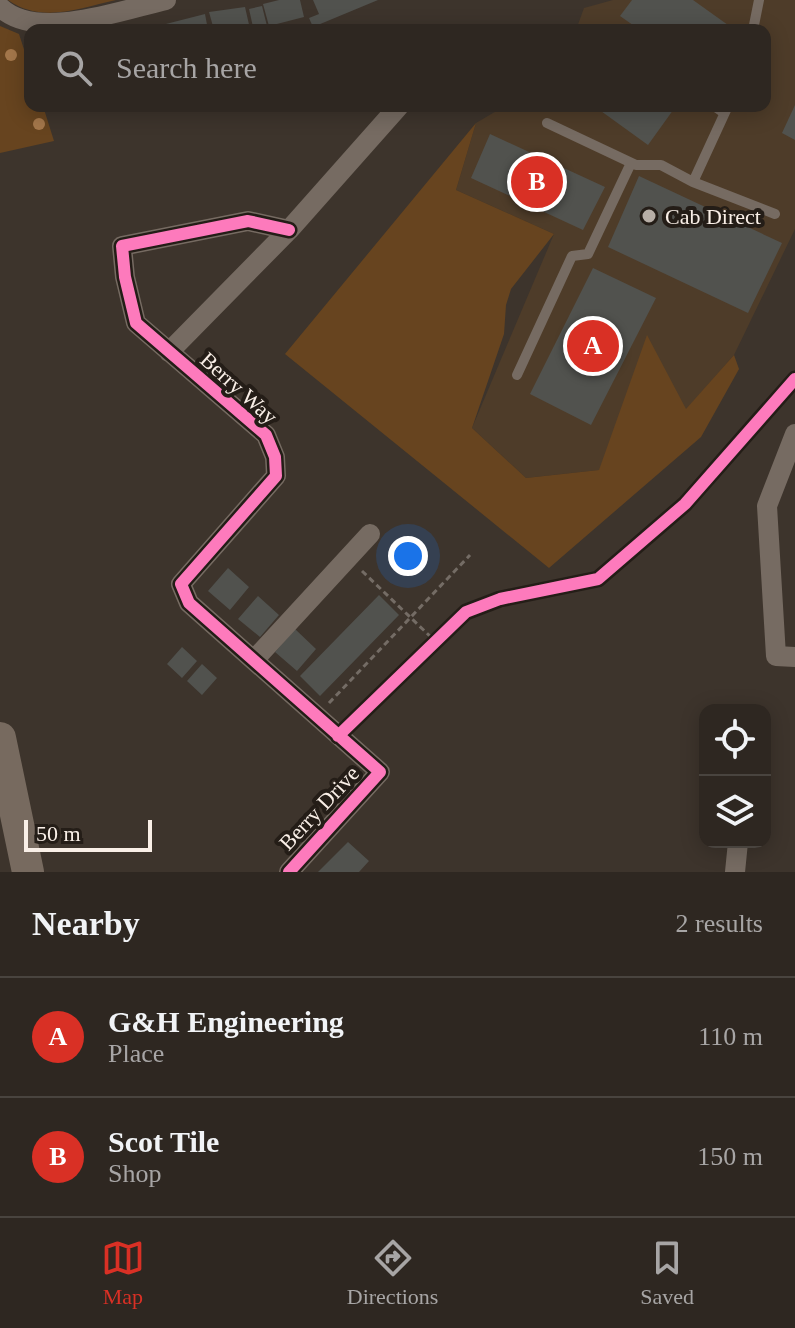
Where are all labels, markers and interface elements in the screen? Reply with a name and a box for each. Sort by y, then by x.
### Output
search box [24,24,771,112]
icon: search [52,46,96,90]
text: Search here [116,51,257,84]
pin: B [511,152,563,212]
place label: Cab Direct [665,204,761,229]
marker: Cab Direct [640,207,658,225]
pin: A [567,316,619,376]
street label: Berry Way [195,347,283,429]
your location [388,536,428,576]
map controls [699,704,771,848]
button: locate [699,704,771,776]
street label: Berry Drive [274,761,364,855]
button: layers [699,776,771,848]
scale bar [24,816,152,852]
text: 50 m [36,821,81,846]
text: Nearby [32,905,140,942]
text: 2 results [676,909,763,938]
text: G&H Engineering [108,1005,344,1038]
text: A [49,1022,67,1051]
text: 110 m [698,1022,763,1051]
text: Place [108,1039,164,1068]
text: Scot Tile [108,1125,219,1158]
text: B [49,1142,67,1171]
text: 150 m [697,1142,763,1171]
text: Shop [108,1159,161,1188]
tab: Map [101,1236,145,1310]
tab: Directions [347,1236,438,1310]
tab: Saved [640,1236,694,1310]

